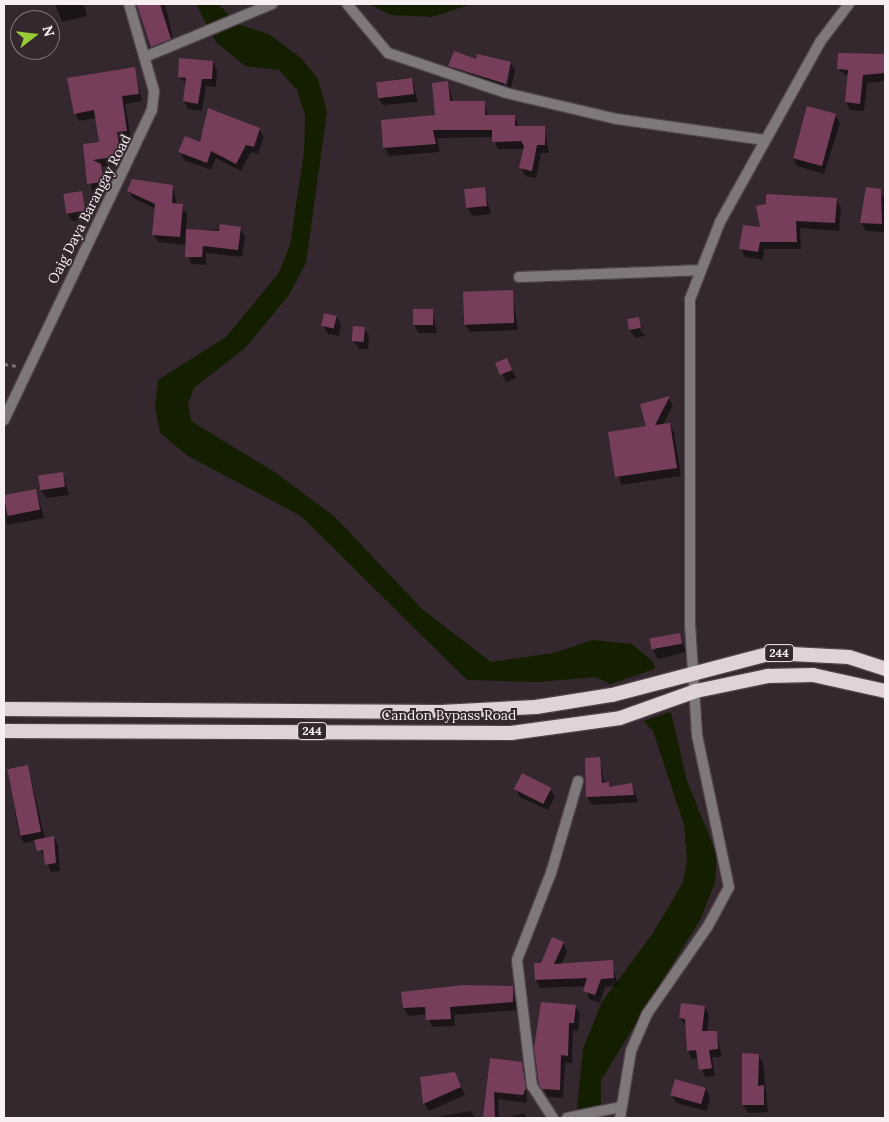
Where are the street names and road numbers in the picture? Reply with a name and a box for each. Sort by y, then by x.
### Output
street label: Oaig Daya Barangay Road [44,131,134,287]
road number: 244 [764,644,794,662]
street label: Candon Bypass Road [382,707,516,723]
road number: 244 [297,721,327,740]

